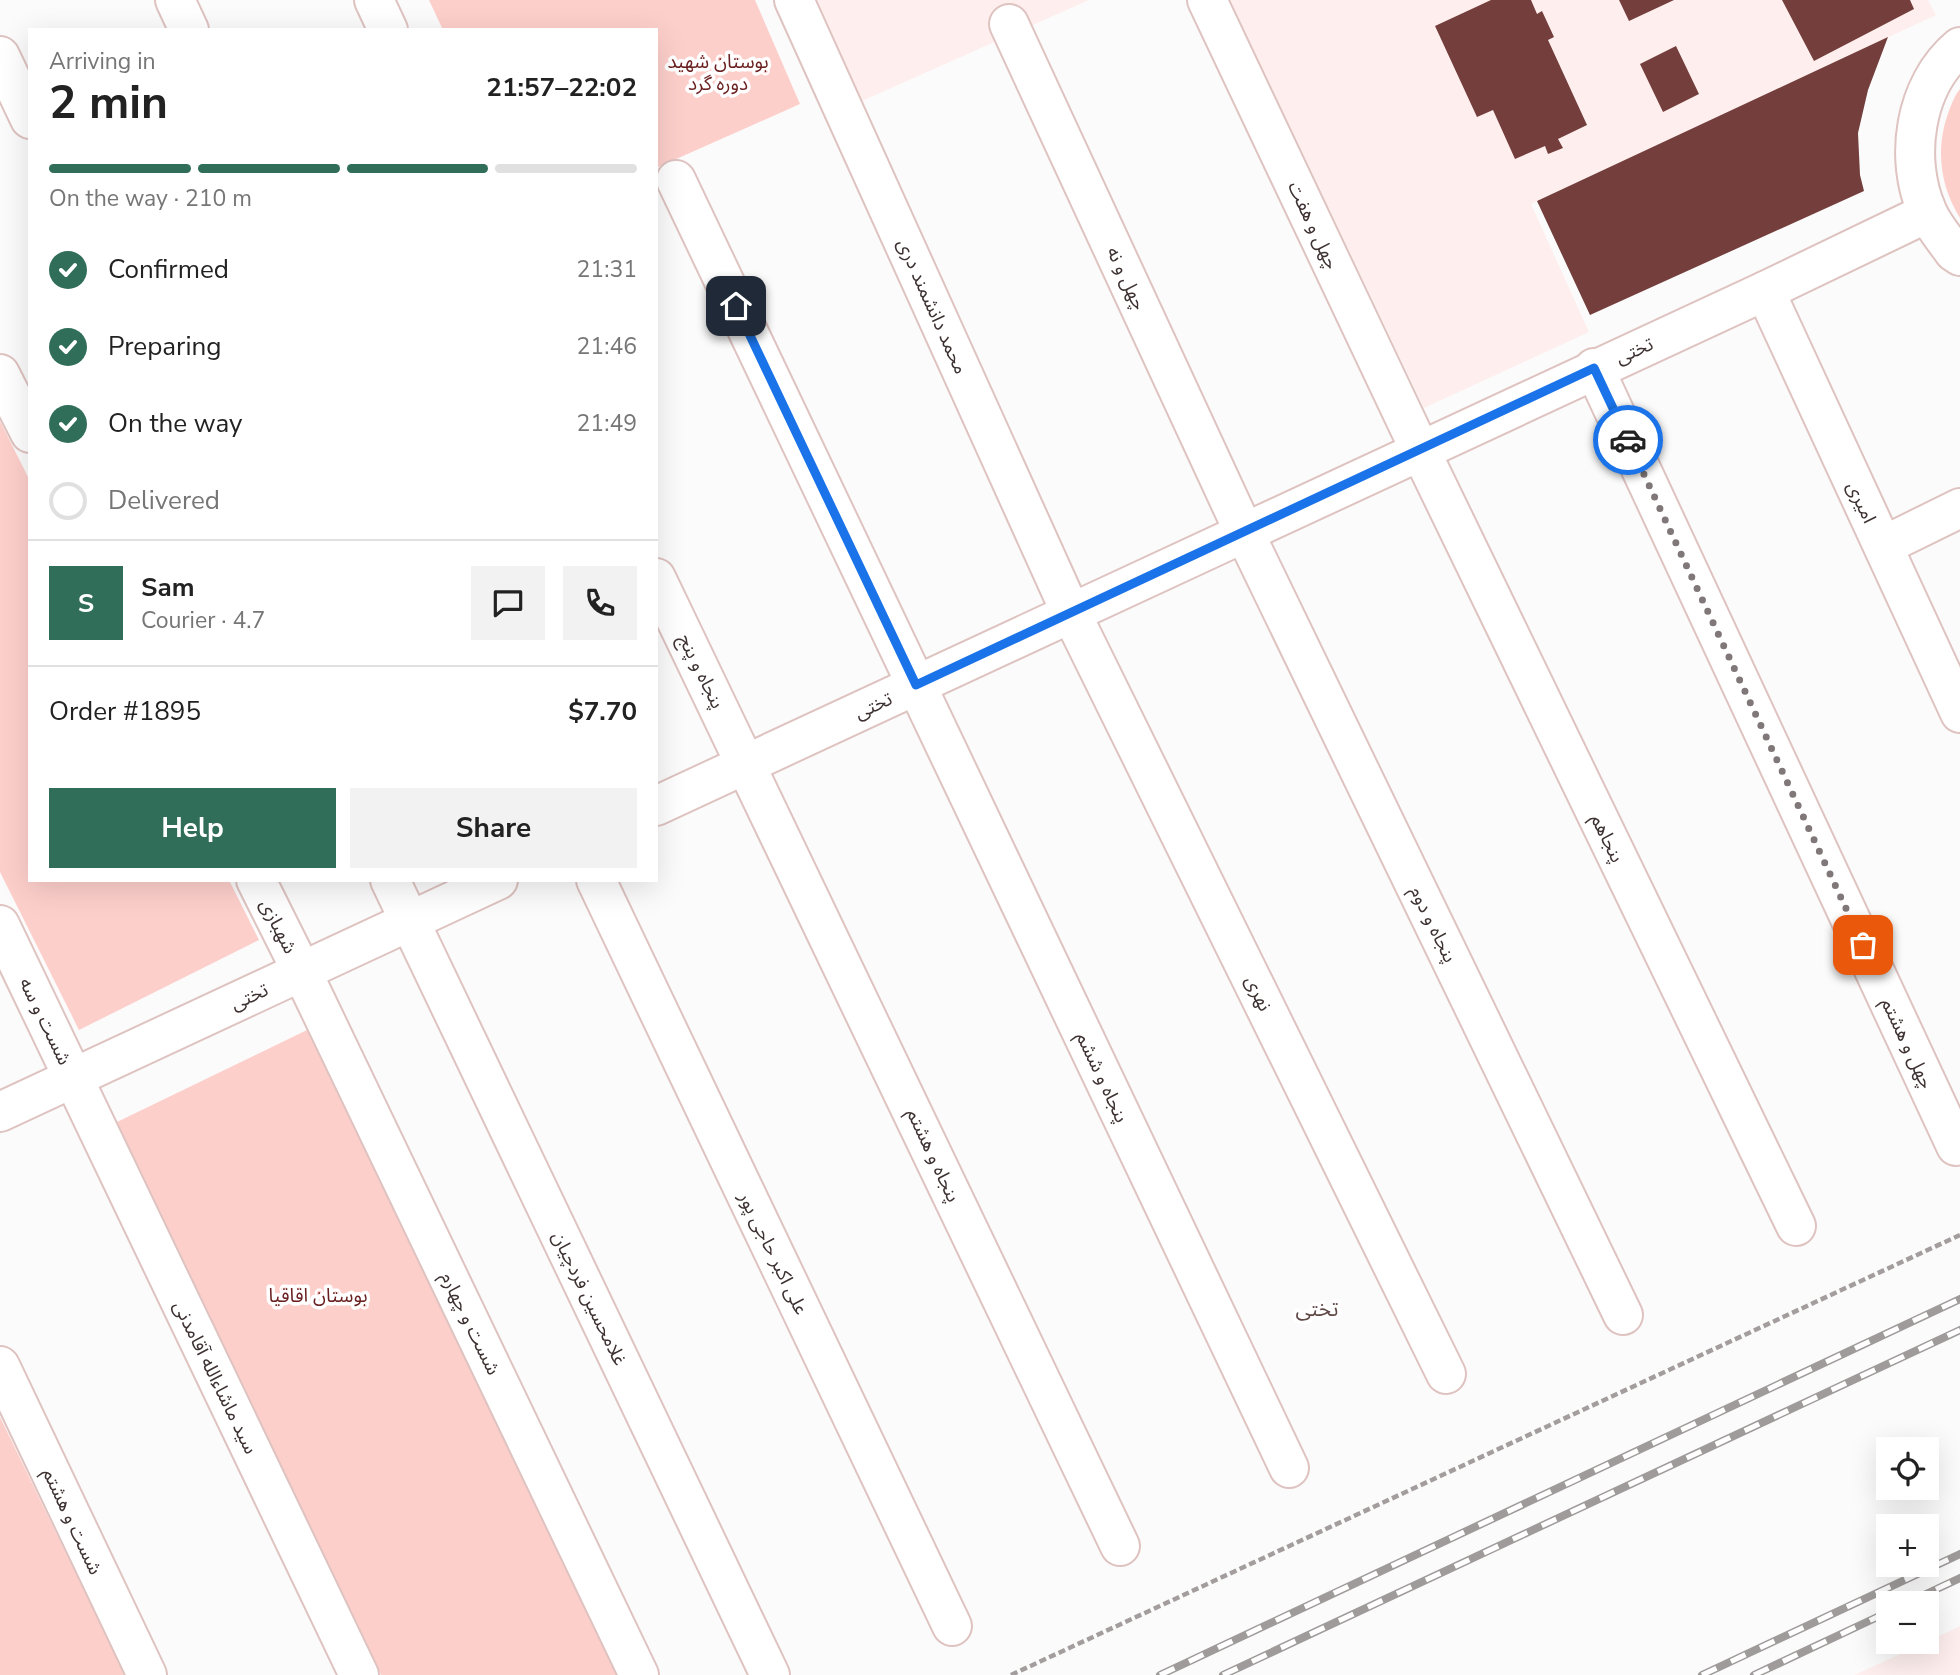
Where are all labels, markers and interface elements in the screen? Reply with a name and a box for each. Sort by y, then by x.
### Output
text: Arriving in [49,46,156,77]
park label: بوستان شهید دوره گرد [667,49,769,97]
text: 21:57–22:02 [486,70,637,105]
text: 2 min [49,71,168,134]
street label: چهل و هفت [1281,177,1345,274]
text: On the way · 210 m [49,183,252,214]
street label: محمد دانشمند دری [891,234,974,378]
street label: چهل و نه [1100,242,1152,314]
icon: check [49,251,87,289]
text: Confirmed [108,252,229,287]
text: 21:31 [577,254,637,285]
pin [706,276,766,336]
icon: home [717,287,755,325]
icon: check [49,328,87,366]
text: Preparing [108,329,221,364]
text: 21:46 [577,331,637,362]
street label: تختی [1611,331,1657,371]
icon: check [49,405,87,443]
courier [1593,405,1663,475]
text: On the way [108,406,242,441]
text: 21:49 [577,408,637,439]
icon: car [1609,421,1647,459]
street label: امیری [1840,477,1882,528]
text: Delivered [108,483,220,518]
button: chat [471,566,545,640]
button: phone [563,566,637,640]
text: Sam [141,570,194,605]
text: S [78,586,94,621]
text: Courier · 4.7 [141,605,265,636]
street label: پنجاه و پنج [671,630,730,714]
street label: تختی [850,686,897,726]
text: Order #1895 [49,694,201,729]
text: $7.70 [568,694,637,729]
button: Help [49,788,336,868]
button: Share [350,788,637,868]
street label: پنجاهم [1583,810,1630,868]
street label: پنجاه و دوم [1402,882,1463,968]
street label: شهبازی [253,895,303,958]
pin [1833,915,1893,975]
icon: bag [1844,926,1882,964]
street label: نهری [1238,971,1278,1016]
street label: شست و سه [13,973,77,1069]
street label: تختی [226,977,273,1017]
street label: چهل و هشتم [1874,994,1940,1094]
street label: پنجاه و ششم [1069,1028,1134,1128]
street label: پنجاه و هشتم [899,1104,966,1207]
street label: علی اکبر حاجی پور [732,1187,814,1319]
street label: غلامحسین فردچیان [545,1227,633,1370]
street label: شست و چهارم [433,1267,506,1380]
park label: بوستان اقاقیا [268,1283,368,1309]
district label: تختی [1296,1295,1338,1323]
street label: سید ماشاءالله آقامدنی [167,1296,264,1458]
map controls [1876,1437,1939,1654]
button: locate [1876,1437,1939,1500]
street label: شست و هشتم [35,1464,108,1579]
button: + [1876,1514,1939,1577]
button: − [1876,1591,1939,1654]

